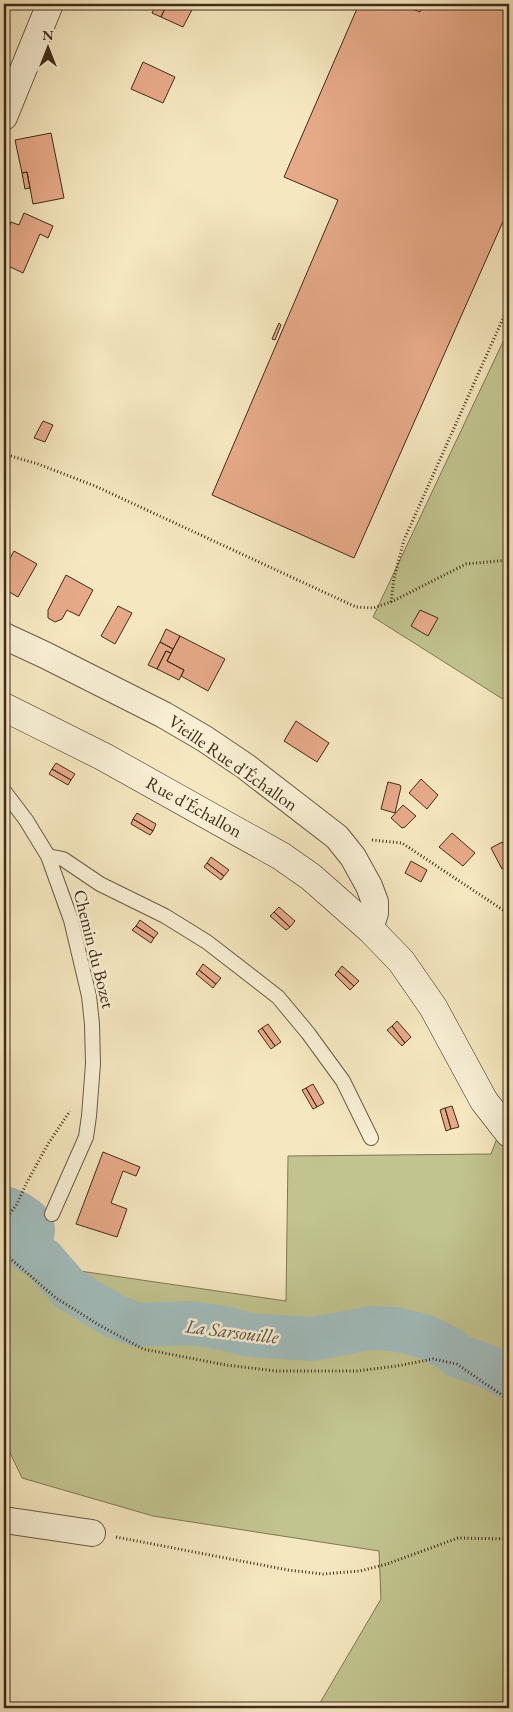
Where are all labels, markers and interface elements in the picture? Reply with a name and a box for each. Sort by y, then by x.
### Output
north arrow [22,22,72,72]
text: N [42,26,54,44]
street label: Vieille Rue d'Échallon [164,710,302,816]
street label: Rue d'Échallon [142,772,246,842]
street label: Chemin du Bozet [69,887,120,1011]
water label: La Sarsouille [183,1313,280,1350]

